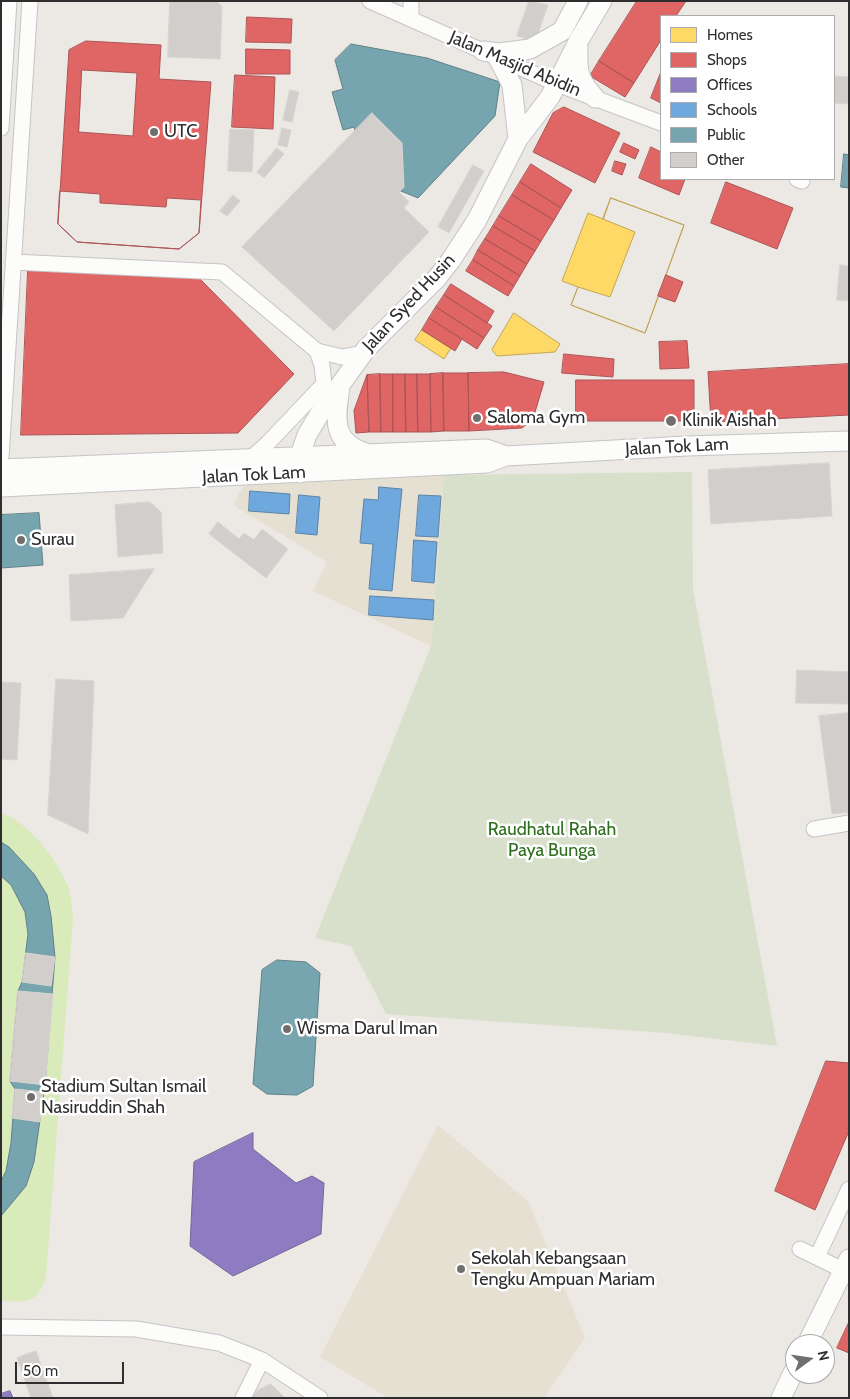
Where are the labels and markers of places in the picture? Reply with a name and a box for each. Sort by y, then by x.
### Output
place label: UTC [164,121,197,143]
marker: UTC [148,126,160,138]
place label: Saloma Gym [487,407,585,429]
place label: Klinik Aishah [682,410,777,432]
marker: Saloma Gym [471,412,483,424]
marker: Klinik Aishah [664,414,678,428]
place label: Surau [31,529,74,551]
marker: Surau [15,534,27,546]
place label: Wisma Darul Iman [297,1018,438,1040]
marker: Wisma Darul Iman [281,1023,293,1035]
place label: Stadium Sultan Ismail Nasiruddin Shah [41,1076,206,1118]
marker: Stadium Sultan Ismail Nasiruddin Shah [25,1091,37,1103]
place label: Sekolah Kebangsaan Tengku Ampuan Mariam [471,1248,655,1290]
marker: Sekolah Kebangsaan Tengku Ampuan Mariam [455,1263,467,1275]

